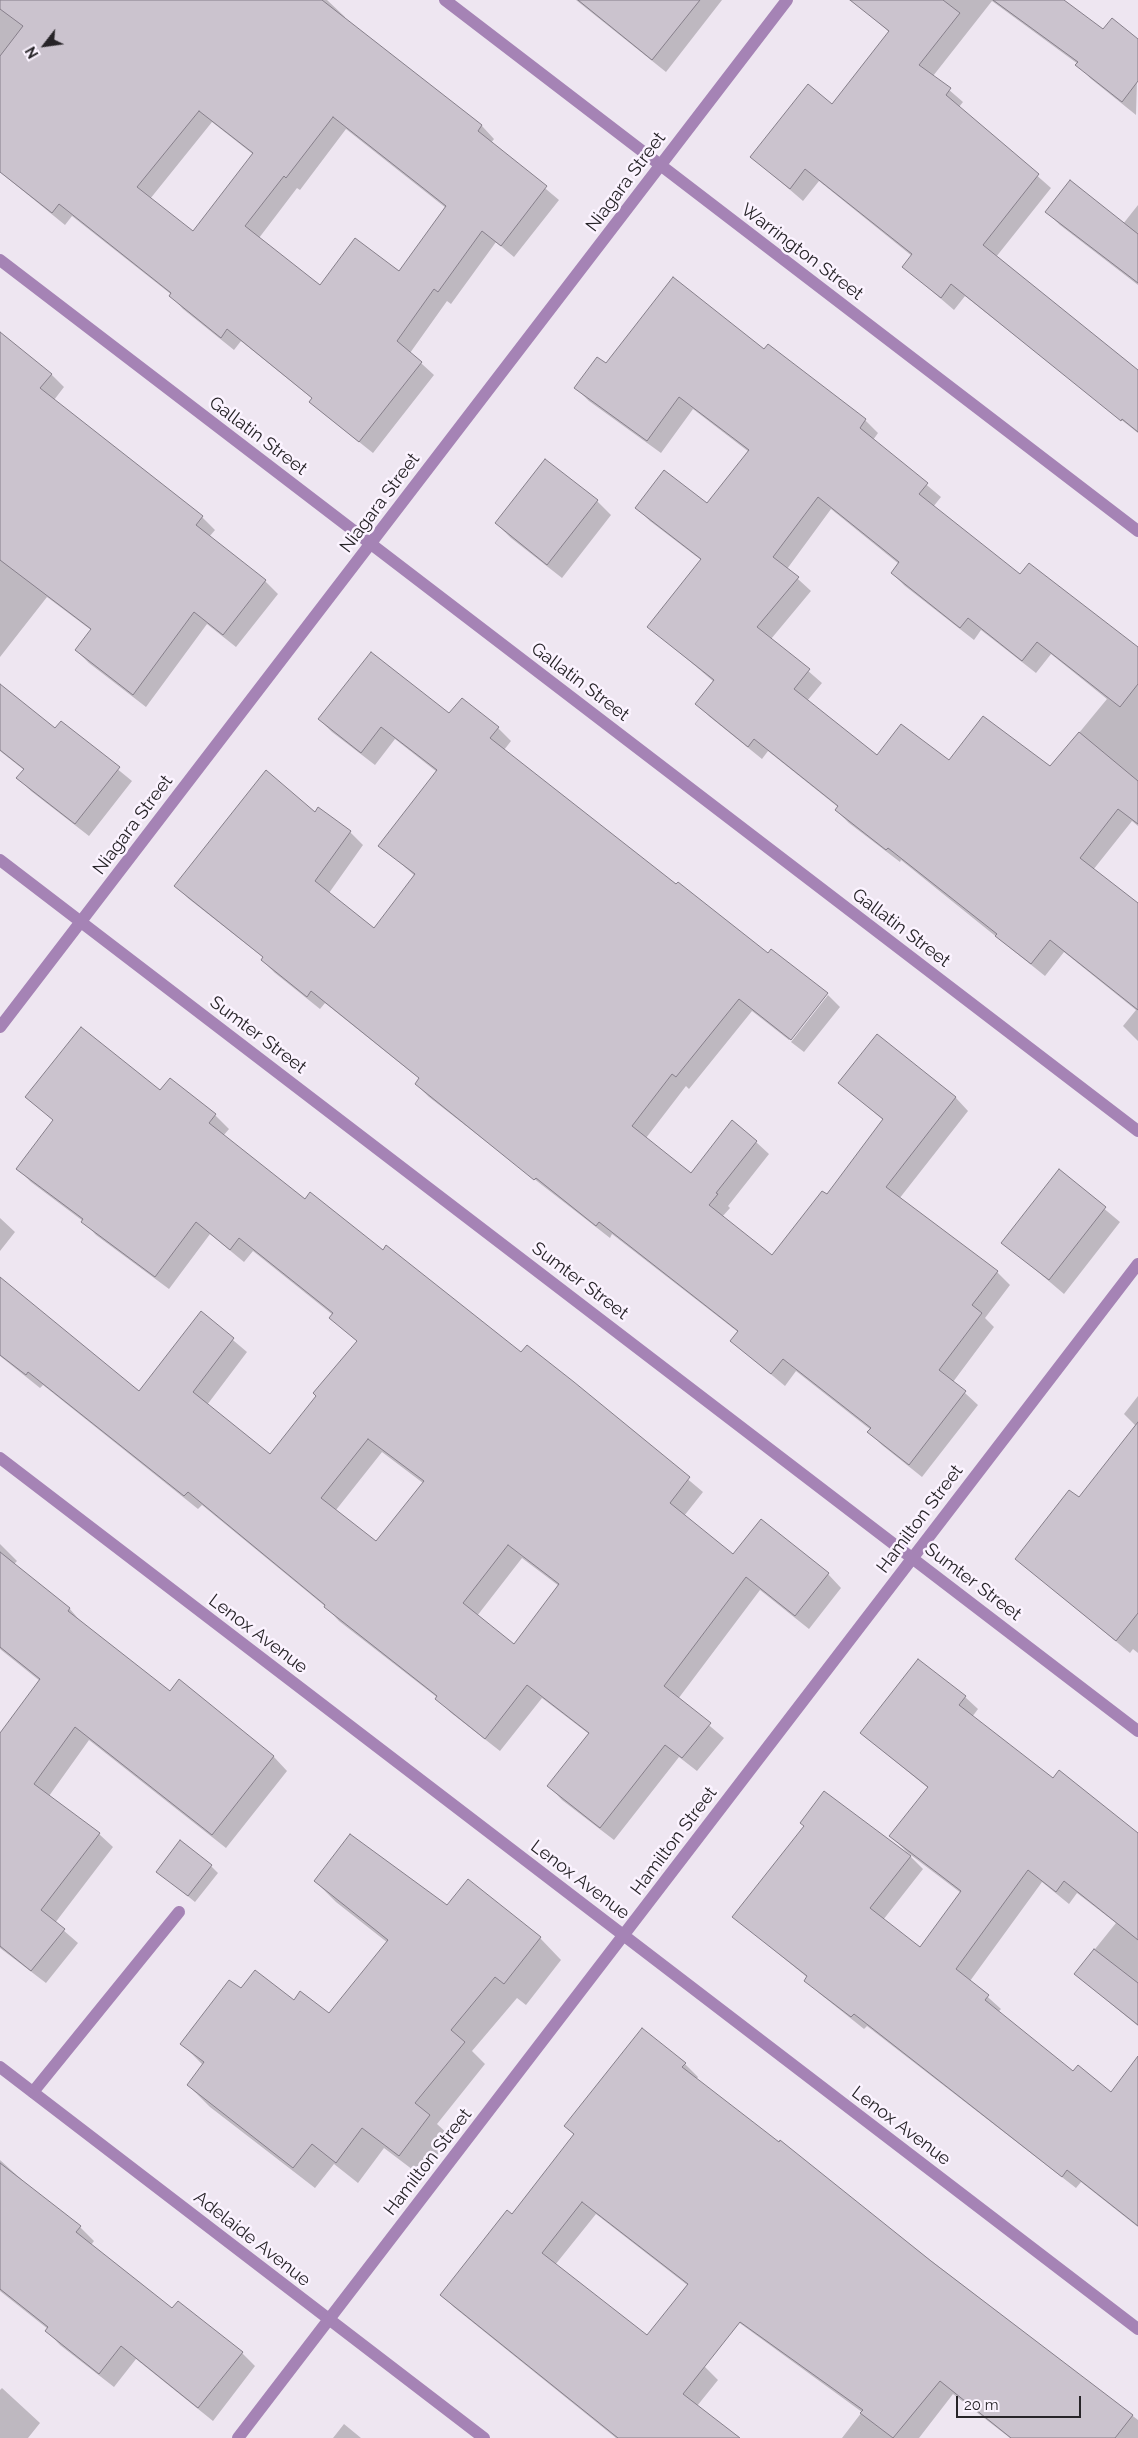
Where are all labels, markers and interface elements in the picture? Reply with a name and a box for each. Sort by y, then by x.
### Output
north arrow [20,20,70,70]
text: N [22,44,42,61]
street label: Niagara Street [582,128,670,236]
street label: Warrington Street [737,199,867,305]
street label: Gallatin Street [205,392,311,480]
street label: Niagara Street [336,449,424,557]
street label: Gallatin Street [527,638,633,726]
street label: Niagara Street [89,771,177,879]
street label: Gallatin Street [848,884,954,972]
street label: Sumter Street [205,992,311,1078]
street label: Sumter Street [527,1238,633,1324]
street label: Hamilton Street [872,1461,968,1577]
street label: Sumter Street [920,1539,1026,1625]
street label: Lenox Avenue [204,1590,312,1678]
street label: Hamilton Street [626,1783,722,1899]
street label: Lenox Avenue [526,1836,634,1924]
street label: Lenox Avenue [847,2082,955,2170]
street label: Hamilton Street [379,2104,477,2220]
street label: Adelaide Avenue [189,2187,315,2291]
scale bar [958,2386,1083,2418]
text: 20 m [964,2396,999,2414]

